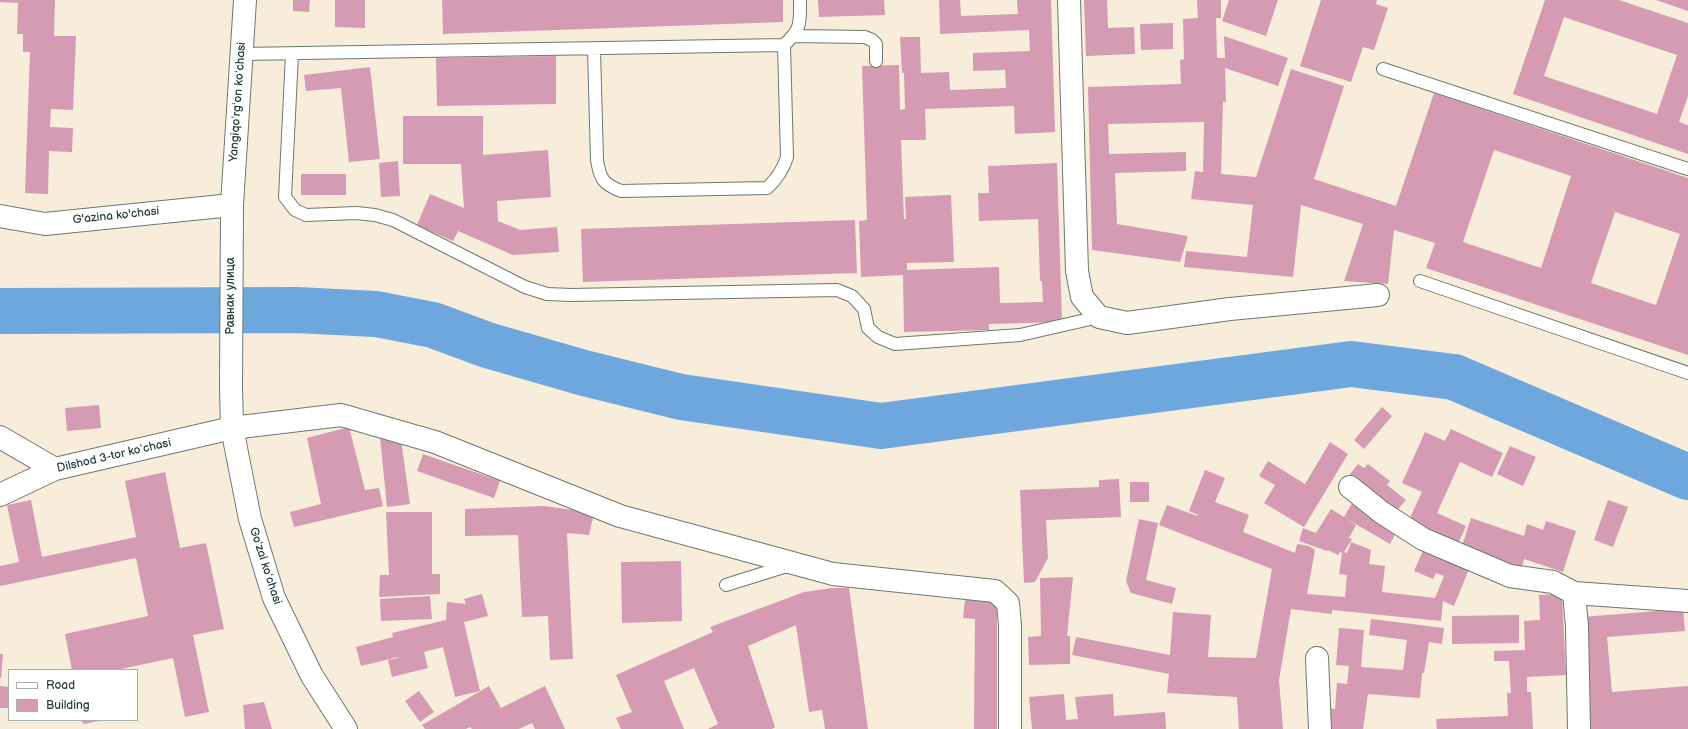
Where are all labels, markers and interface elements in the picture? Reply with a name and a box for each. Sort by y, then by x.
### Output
street label: Yangiqoʻrgʻon koʻchasi [227,42,249,162]
street label: G'azina ko'chasi [72,204,160,228]
street label: Равнак улица [224,257,238,335]
street label: Dilshod 3-tor koʻchasi [55,436,173,476]
street label: Goʻzal koʻchasi [246,525,284,607]
legend [8,669,138,721]
text: Road [46,678,75,693]
text: Building [46,698,90,713]

